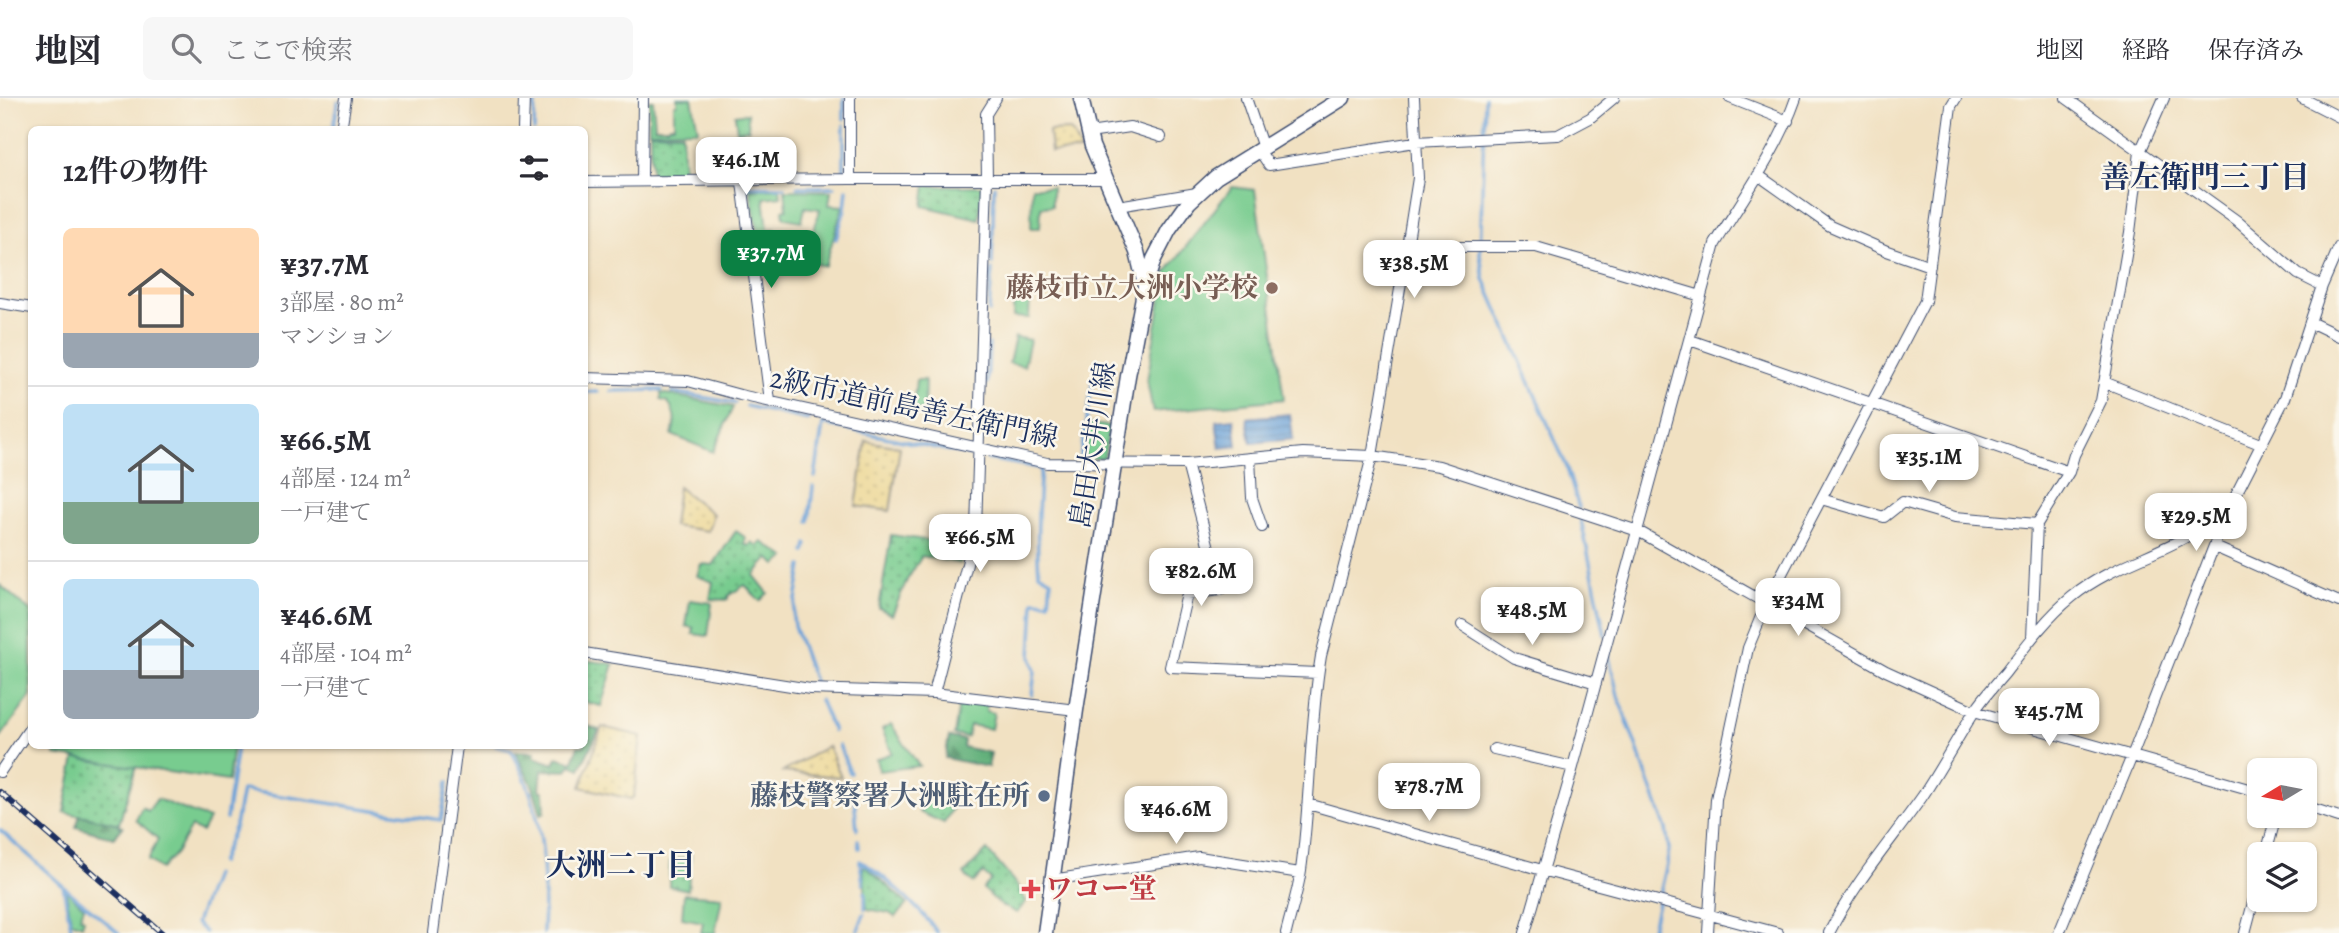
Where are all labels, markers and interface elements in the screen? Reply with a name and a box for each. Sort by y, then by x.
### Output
search box [143,17,633,80]
text: 地図 [35,28,101,73]
icon: search [167,29,205,67]
text: ここで検索 [223,33,353,68]
text: 地図 [2036,34,2084,66]
text: 経路 [2122,34,2170,66]
text: 保存済み [2208,34,2304,66]
pin: ¥46.1M [689,138,803,197]
text: ¥46.1M [712,144,780,175]
icon: filters [515,149,553,187]
text: 12件の物件 [63,151,208,191]
district label: 善左衛門三丁目 [2100,157,2310,197]
pin: ¥37.7M [714,230,828,290]
text: ¥37.7M [737,237,805,268]
pin: ¥38.5M [1357,240,1471,300]
text: ¥37.7M [280,244,369,284]
text: ¥38.5M [1379,247,1449,278]
icon: home [119,256,203,340]
place label: 藤枝市立大洲小学校 [1006,269,1258,307]
marker: 藤枝市立大洲小学校 [1264,280,1280,296]
text: 3部屋 · 80 m² [280,287,404,318]
text: マンション [280,321,394,352]
street label: 2級市道前島善左衛門線 [767,359,1061,457]
street label: 島田大井川線 [1061,359,1125,531]
text: ¥66.5M [280,420,372,460]
icon: home [119,432,203,516]
pin: ¥35.1M [1872,434,1986,494]
text: ¥35.1M [1896,441,1962,472]
text: 4部屋 · 124 m² [280,463,411,494]
pin: ¥29.5M [2139,494,2253,553]
text: 一戸建て [280,497,372,528]
text: ¥29.5M [2161,500,2231,531]
pin: ¥66.5M [923,514,1037,574]
text: ¥66.5M [945,521,1015,552]
pin: ¥82.6M [1144,548,1258,608]
text: ¥82.6M [1165,555,1237,586]
pin: ¥34M [1757,578,1839,638]
text: ¥34M [1771,585,1825,616]
pin: ¥48.5M [1475,588,1589,647]
text: ¥48.5M [1497,594,1567,625]
text: ¥46.6M [280,595,373,635]
icon: home [119,607,203,691]
text: 4部屋 · 104 m² [280,638,412,669]
text: 一戸建て [280,672,372,703]
pin: ¥45.7M [1992,688,2106,748]
text: ¥45.7M [2014,695,2084,726]
north arrow [2247,758,2317,828]
map controls [2247,758,2317,912]
pin: ¥78.7M [1372,764,1486,823]
text: ¥78.7M [1394,770,1464,801]
place label: 藤枝警察署大洲駐在所 [750,777,1030,815]
pin: ¥46.6M [1119,786,1233,846]
marker: 藤枝警察署大洲駐在所 [1036,788,1052,804]
text: ¥46.6M [1140,793,1212,824]
button: layers [2247,842,2317,912]
district label: 大洲二丁目 [546,845,696,885]
place label: ワコー堂 [1045,870,1157,908]
marker: ワコー堂 [1023,881,1039,897]

